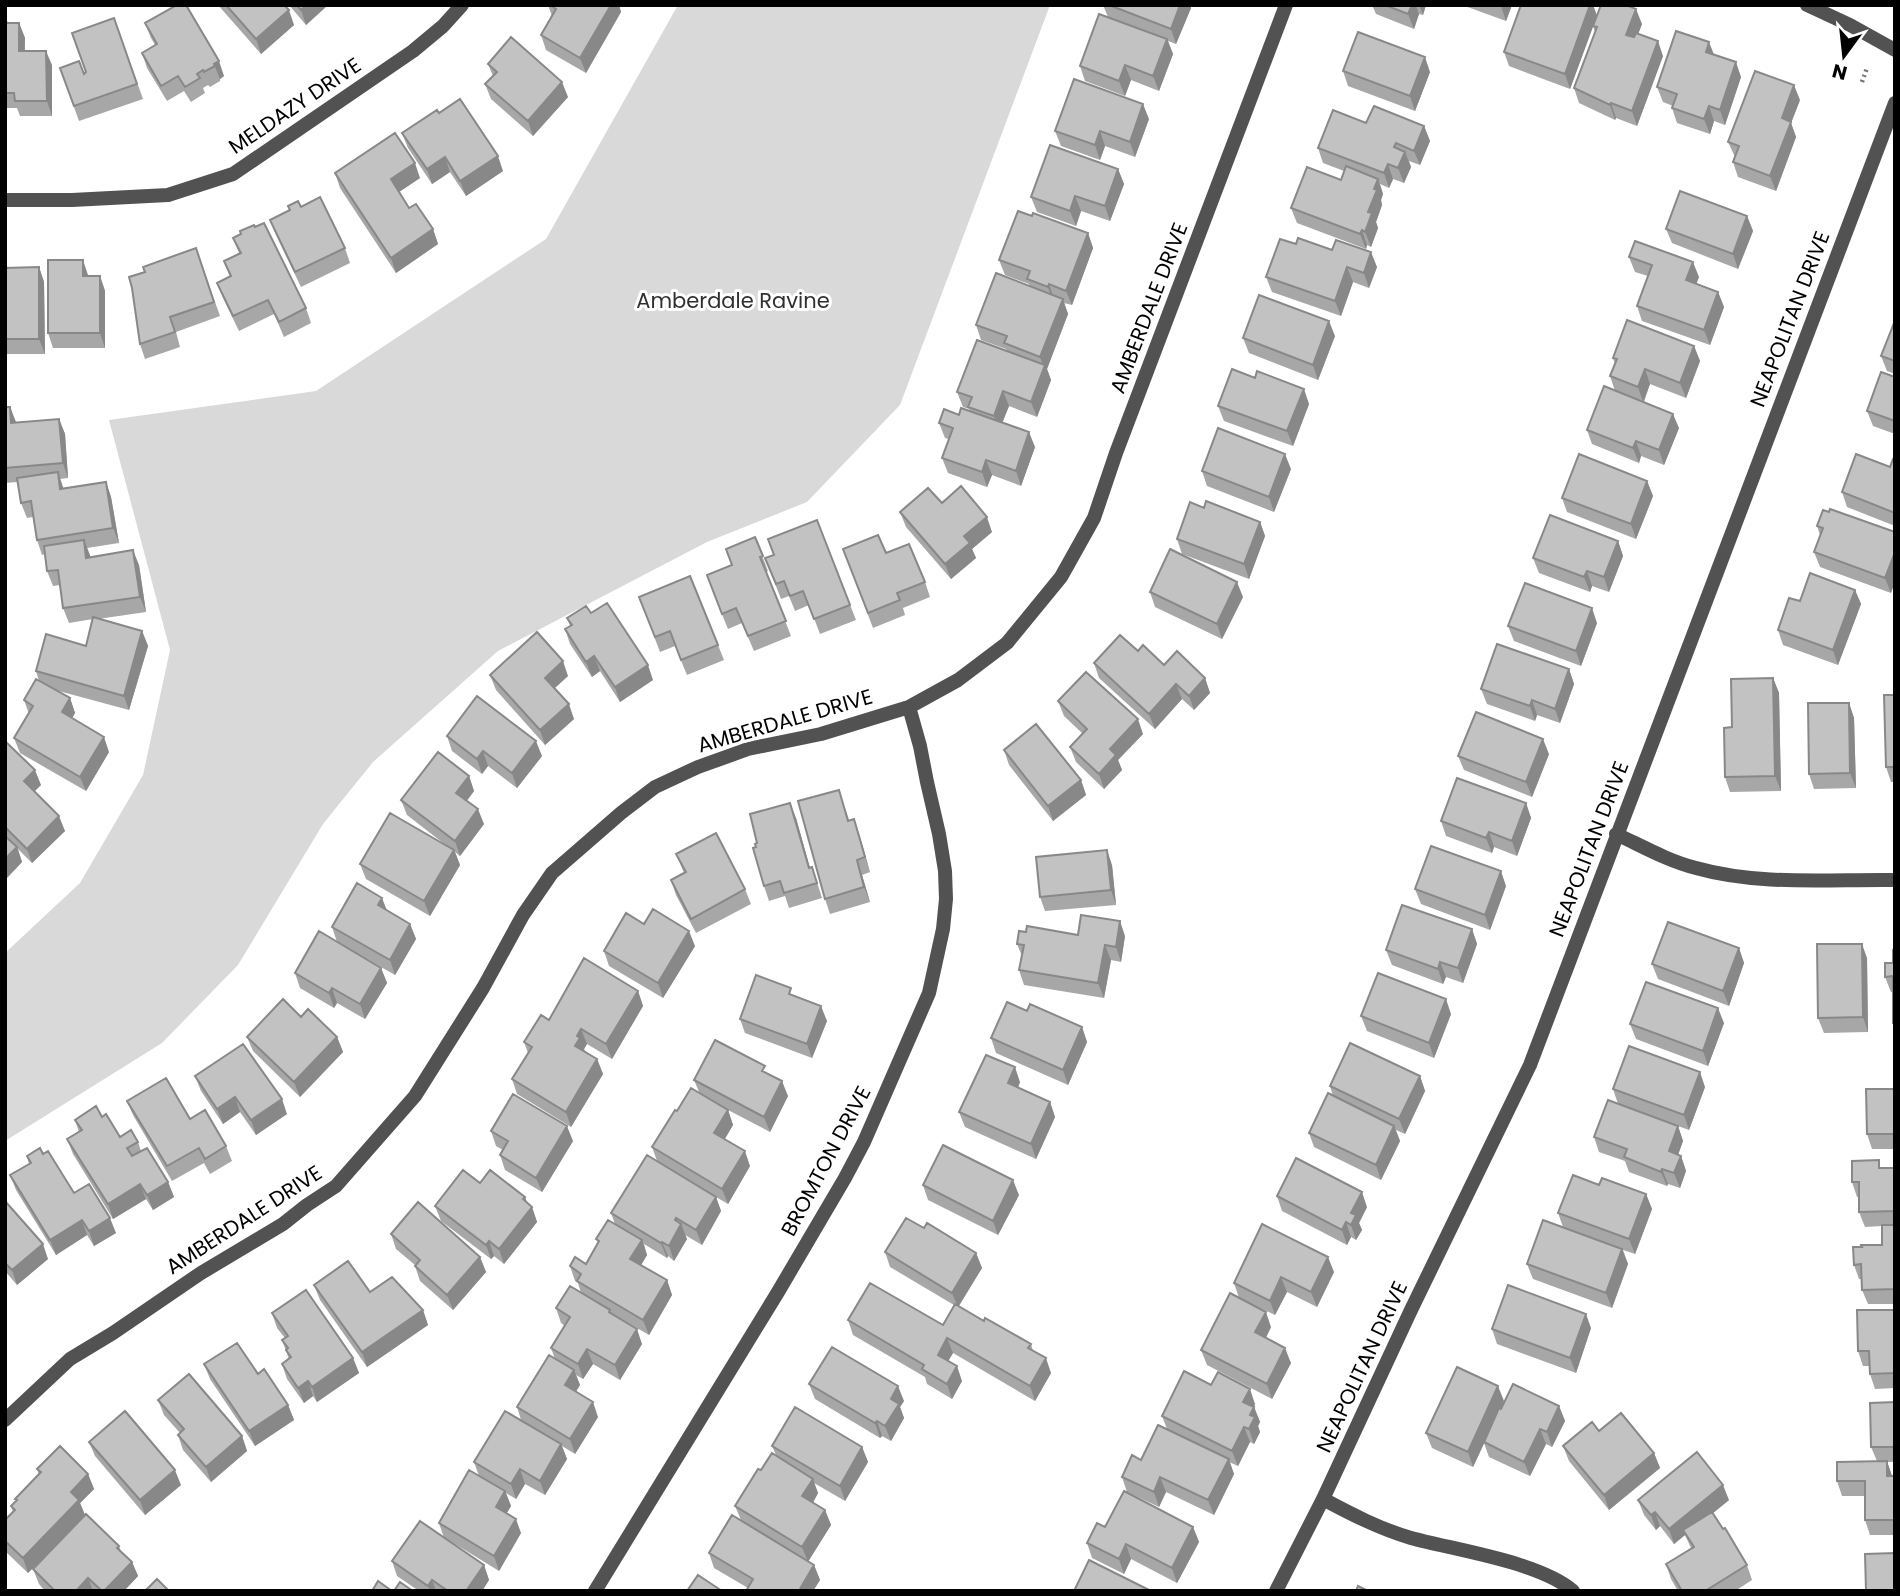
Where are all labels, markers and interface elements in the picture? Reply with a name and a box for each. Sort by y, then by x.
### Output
north arrow [1809,21,1879,91]
street label: MELDAZY DRIVE [223,51,367,161]
text: N [1829,57,1850,87]
street label: AMBERDALE DRIVE [1103,218,1194,397]
street label: NEAPOLITAN DRIVE [1743,227,1836,411]
park label: Amberdale Ravine [636,286,830,315]
street label: AMBERDALE DRIVE [694,682,876,759]
street label: NEAPOLITAN DRIVE [1542,757,1635,941]
street label: BROMTON DRIVE [774,1081,877,1241]
street label: AMBERDALE DRIVE [160,1158,327,1281]
street label: NEAPOLITAN DRIVE [1309,1276,1414,1457]

